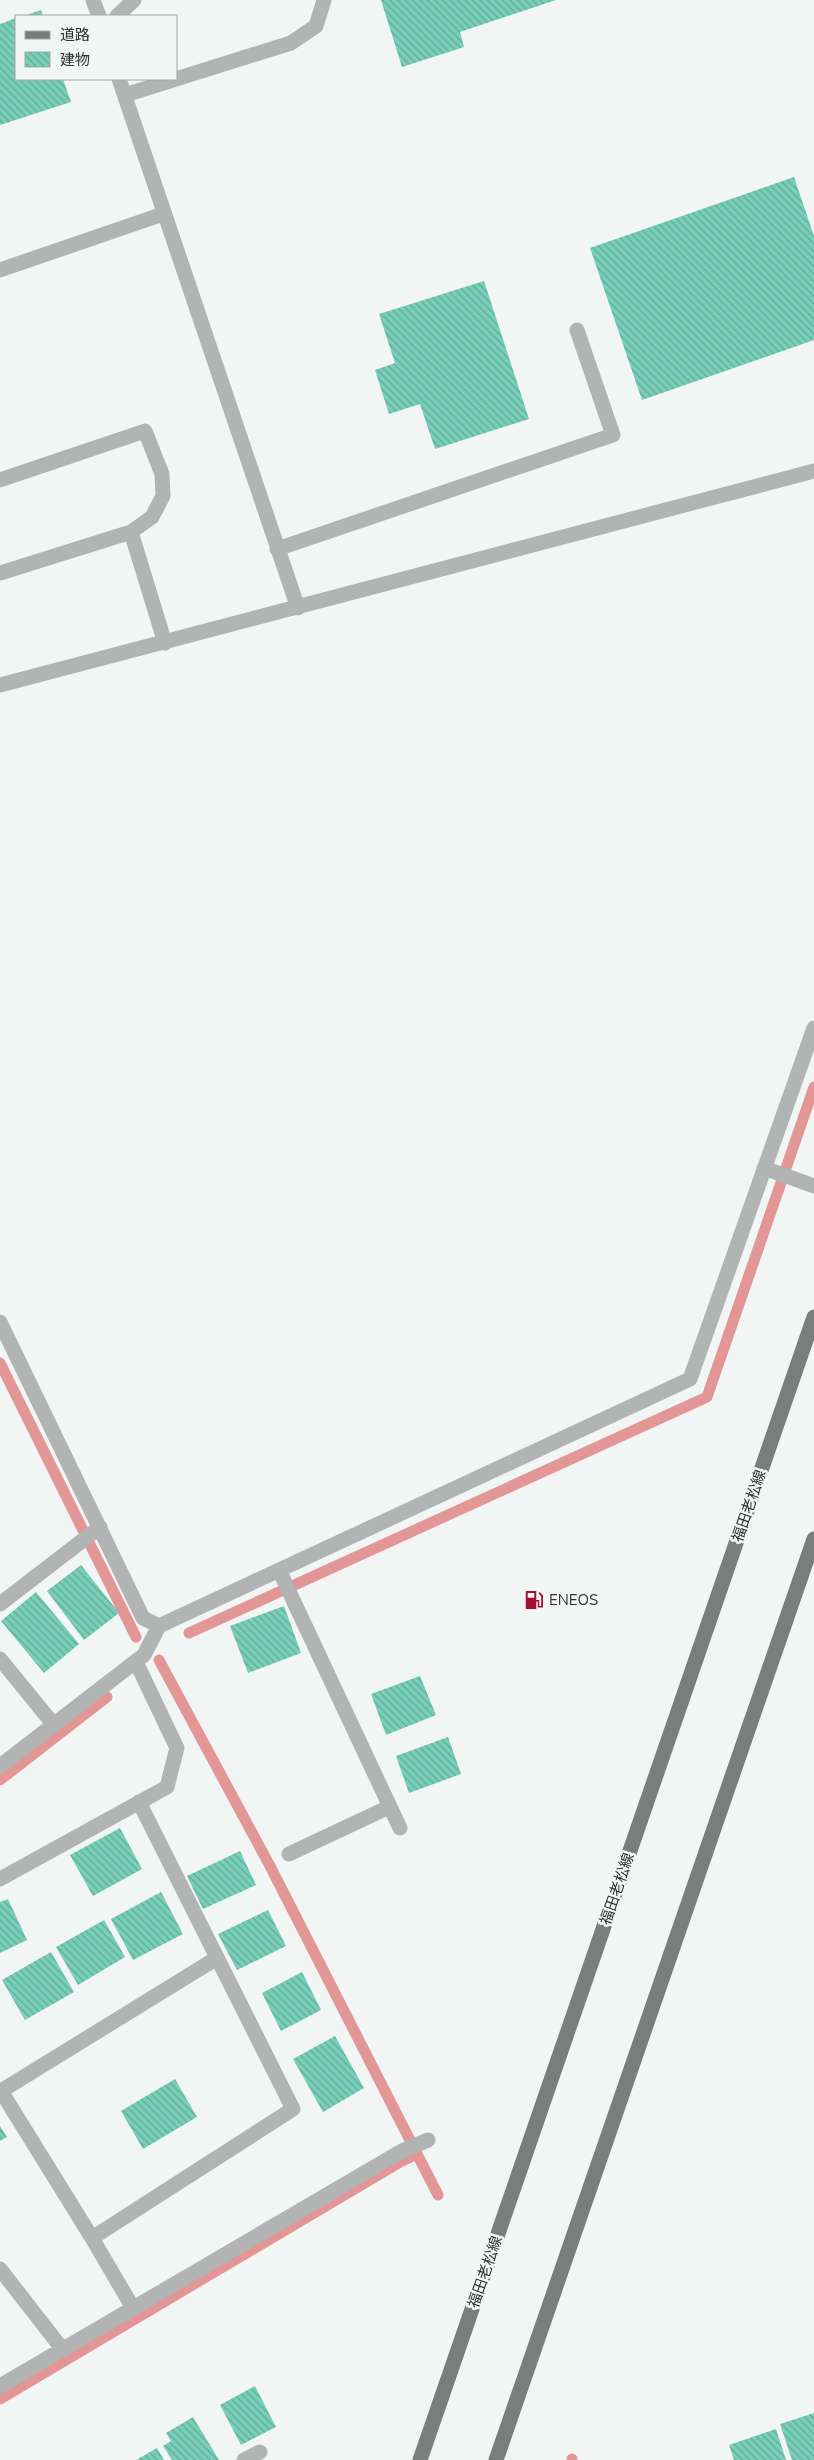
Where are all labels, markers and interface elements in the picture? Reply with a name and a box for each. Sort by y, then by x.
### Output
legend [15,15,178,80]
text: 道路 [60,25,90,45]
text: 建物 [60,50,90,70]
street label: 福田老松線 [727,1467,771,1545]
fuel station icon: ENEOS [523,1589,545,1611]
place label: ENEOS [549,1590,598,1610]
street label: 福田老松線 [595,1850,639,1928]
street label: 福田老松線 [463,2233,507,2311]

